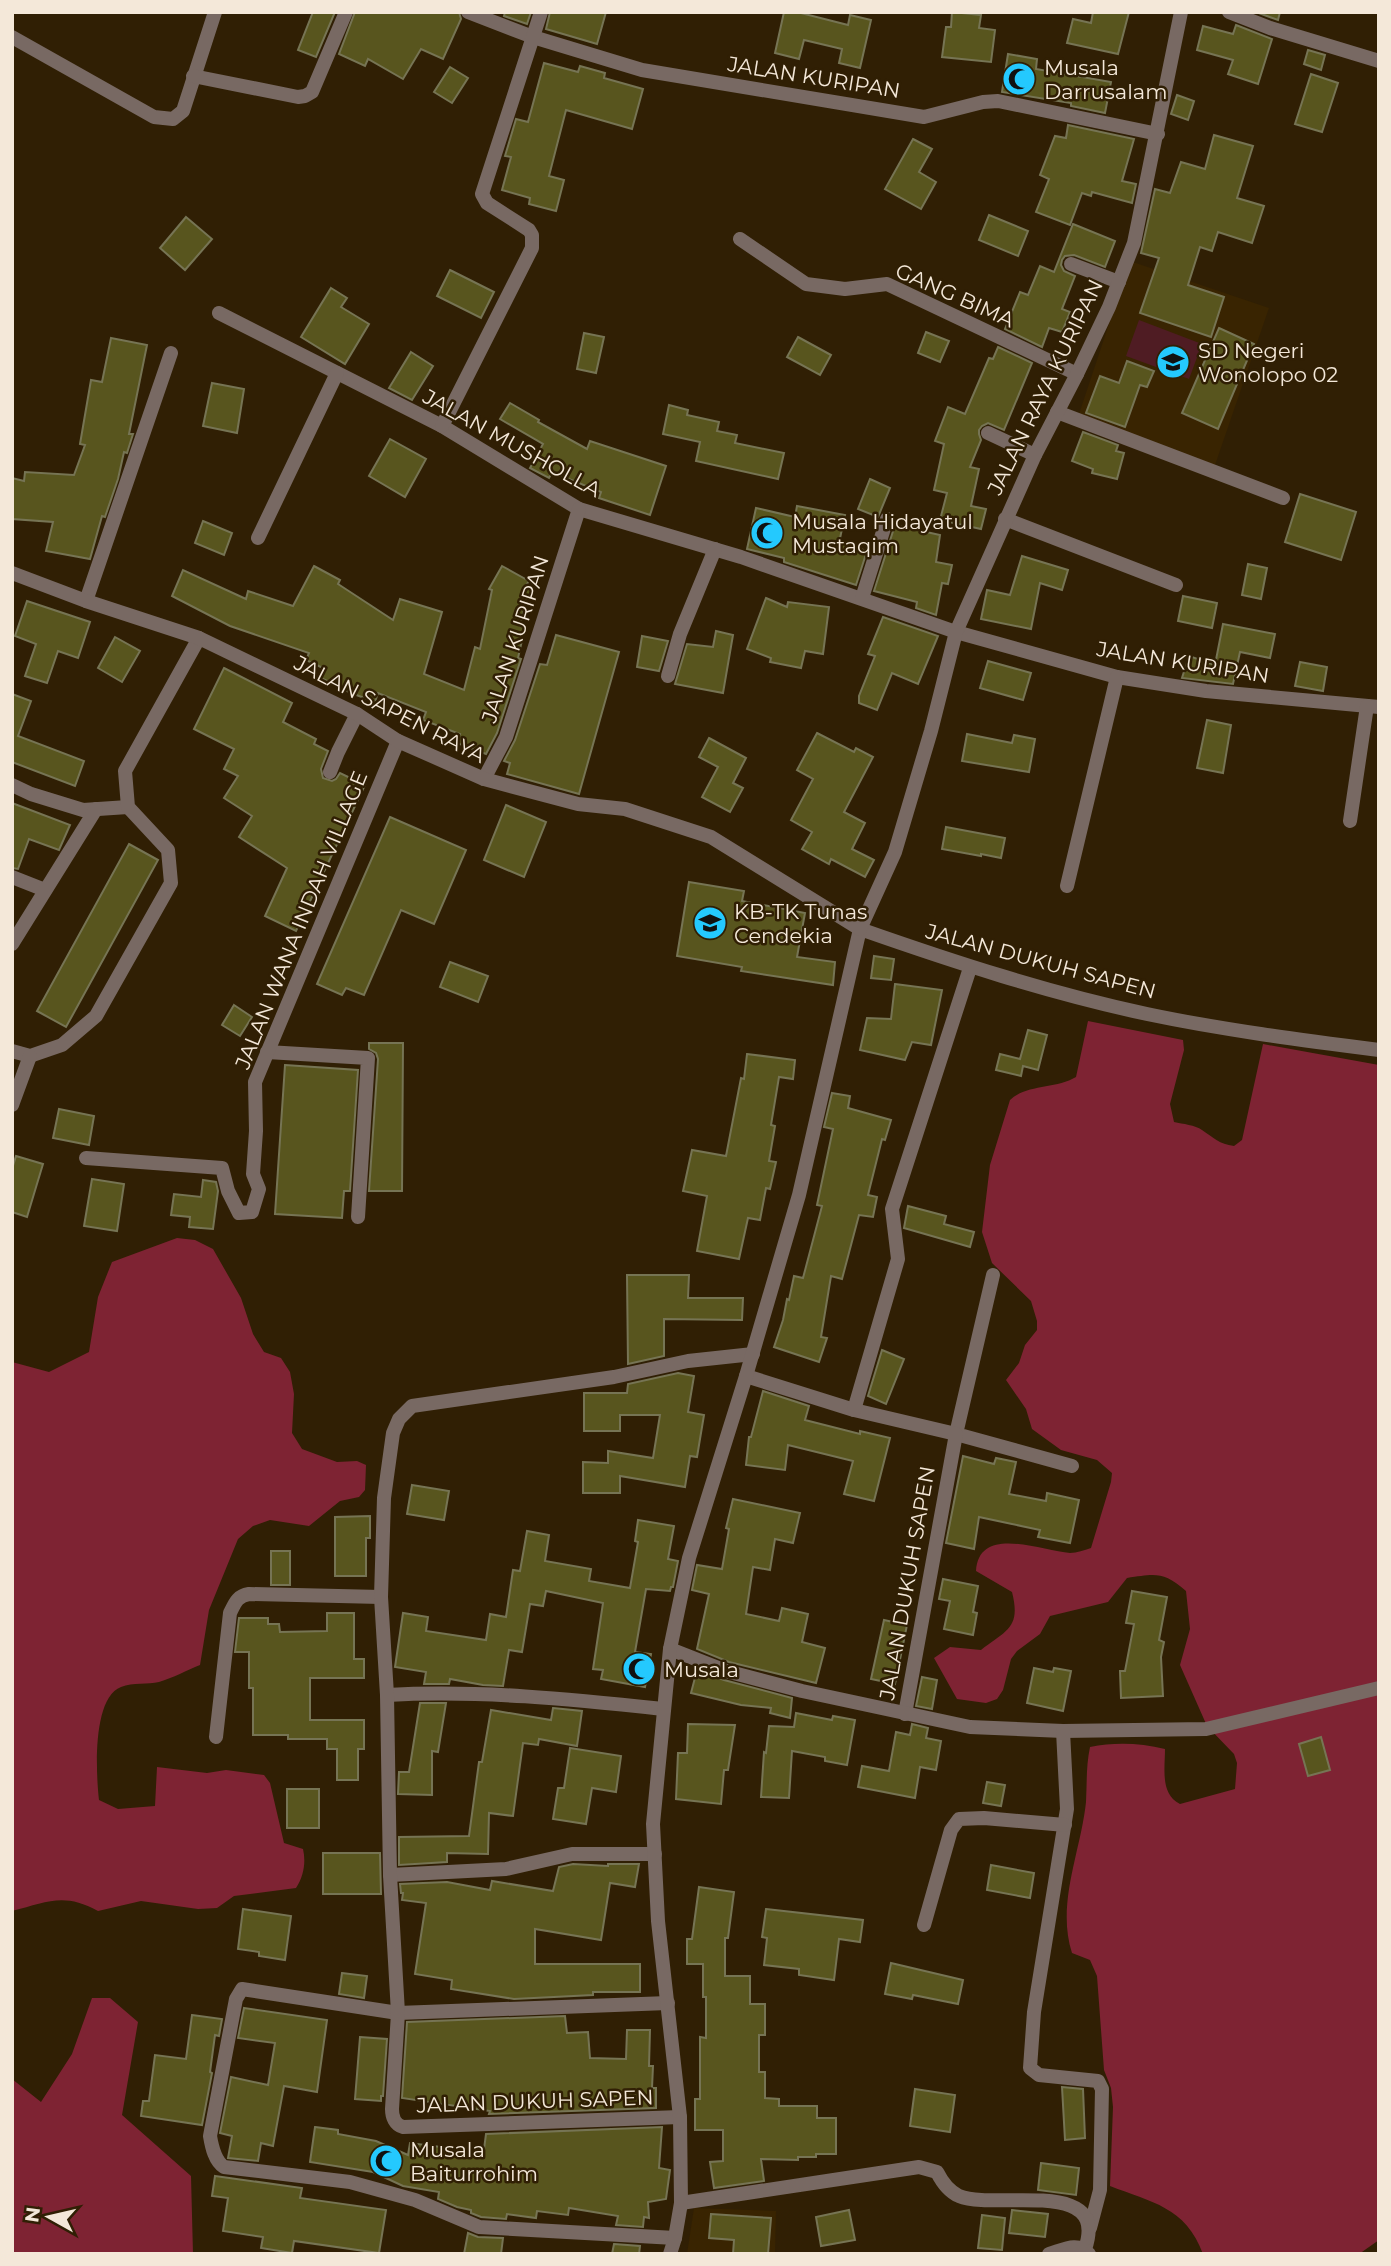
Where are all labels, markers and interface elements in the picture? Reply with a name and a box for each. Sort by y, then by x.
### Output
street label: JALAN KURIPAN [725,51,902,103]
place label: Musala Darrusalam [1044,55,1168,104]
mosque icon: Musala Darrusalam [1000,60,1038,98]
street label: GANG BIMA [892,258,1019,333]
street label: JALAN RAYA KURIPAN [981,275,1108,500]
place label: SD Negeri Wonolopo 02 [1198,338,1338,387]
school or university icon: SD Negeri Wonolopo 02 [1154,343,1192,381]
street label: JALAN MUSHOLLA [418,383,606,503]
place label: Musala Hidayatul Mustaqim [792,509,973,558]
mosque icon: Musala Hidayatul Mustaqim [748,514,786,552]
street label: JALAN KURIPAN [476,552,554,727]
street label: JALAN KURIPAN [1094,636,1271,688]
street label: JALAN SAPEN RAYA [289,649,491,769]
street label: JALAN WANA INDAH VILLAGE [229,767,372,1074]
place label: KB-TK Tunas Cendekia [734,899,867,948]
school or university icon: KB-TK Tunas Cendekia [691,904,729,942]
street label: JALAN DUKUH SAPEN [922,918,1159,1004]
street label: JALAN DUKUH SAPEN [874,1464,940,1703]
mosque icon: Musala [620,1650,658,1688]
place label: Musala [664,1657,739,1682]
street label: JALAN DUKUH SAPEN [415,2084,654,2118]
place label: Musala Baiturrohim [410,2137,538,2186]
mosque icon: Musala Baiturrohim [367,2142,405,2180]
north arrow [14,2182,84,2252]
text: N [20,2205,45,2224]

